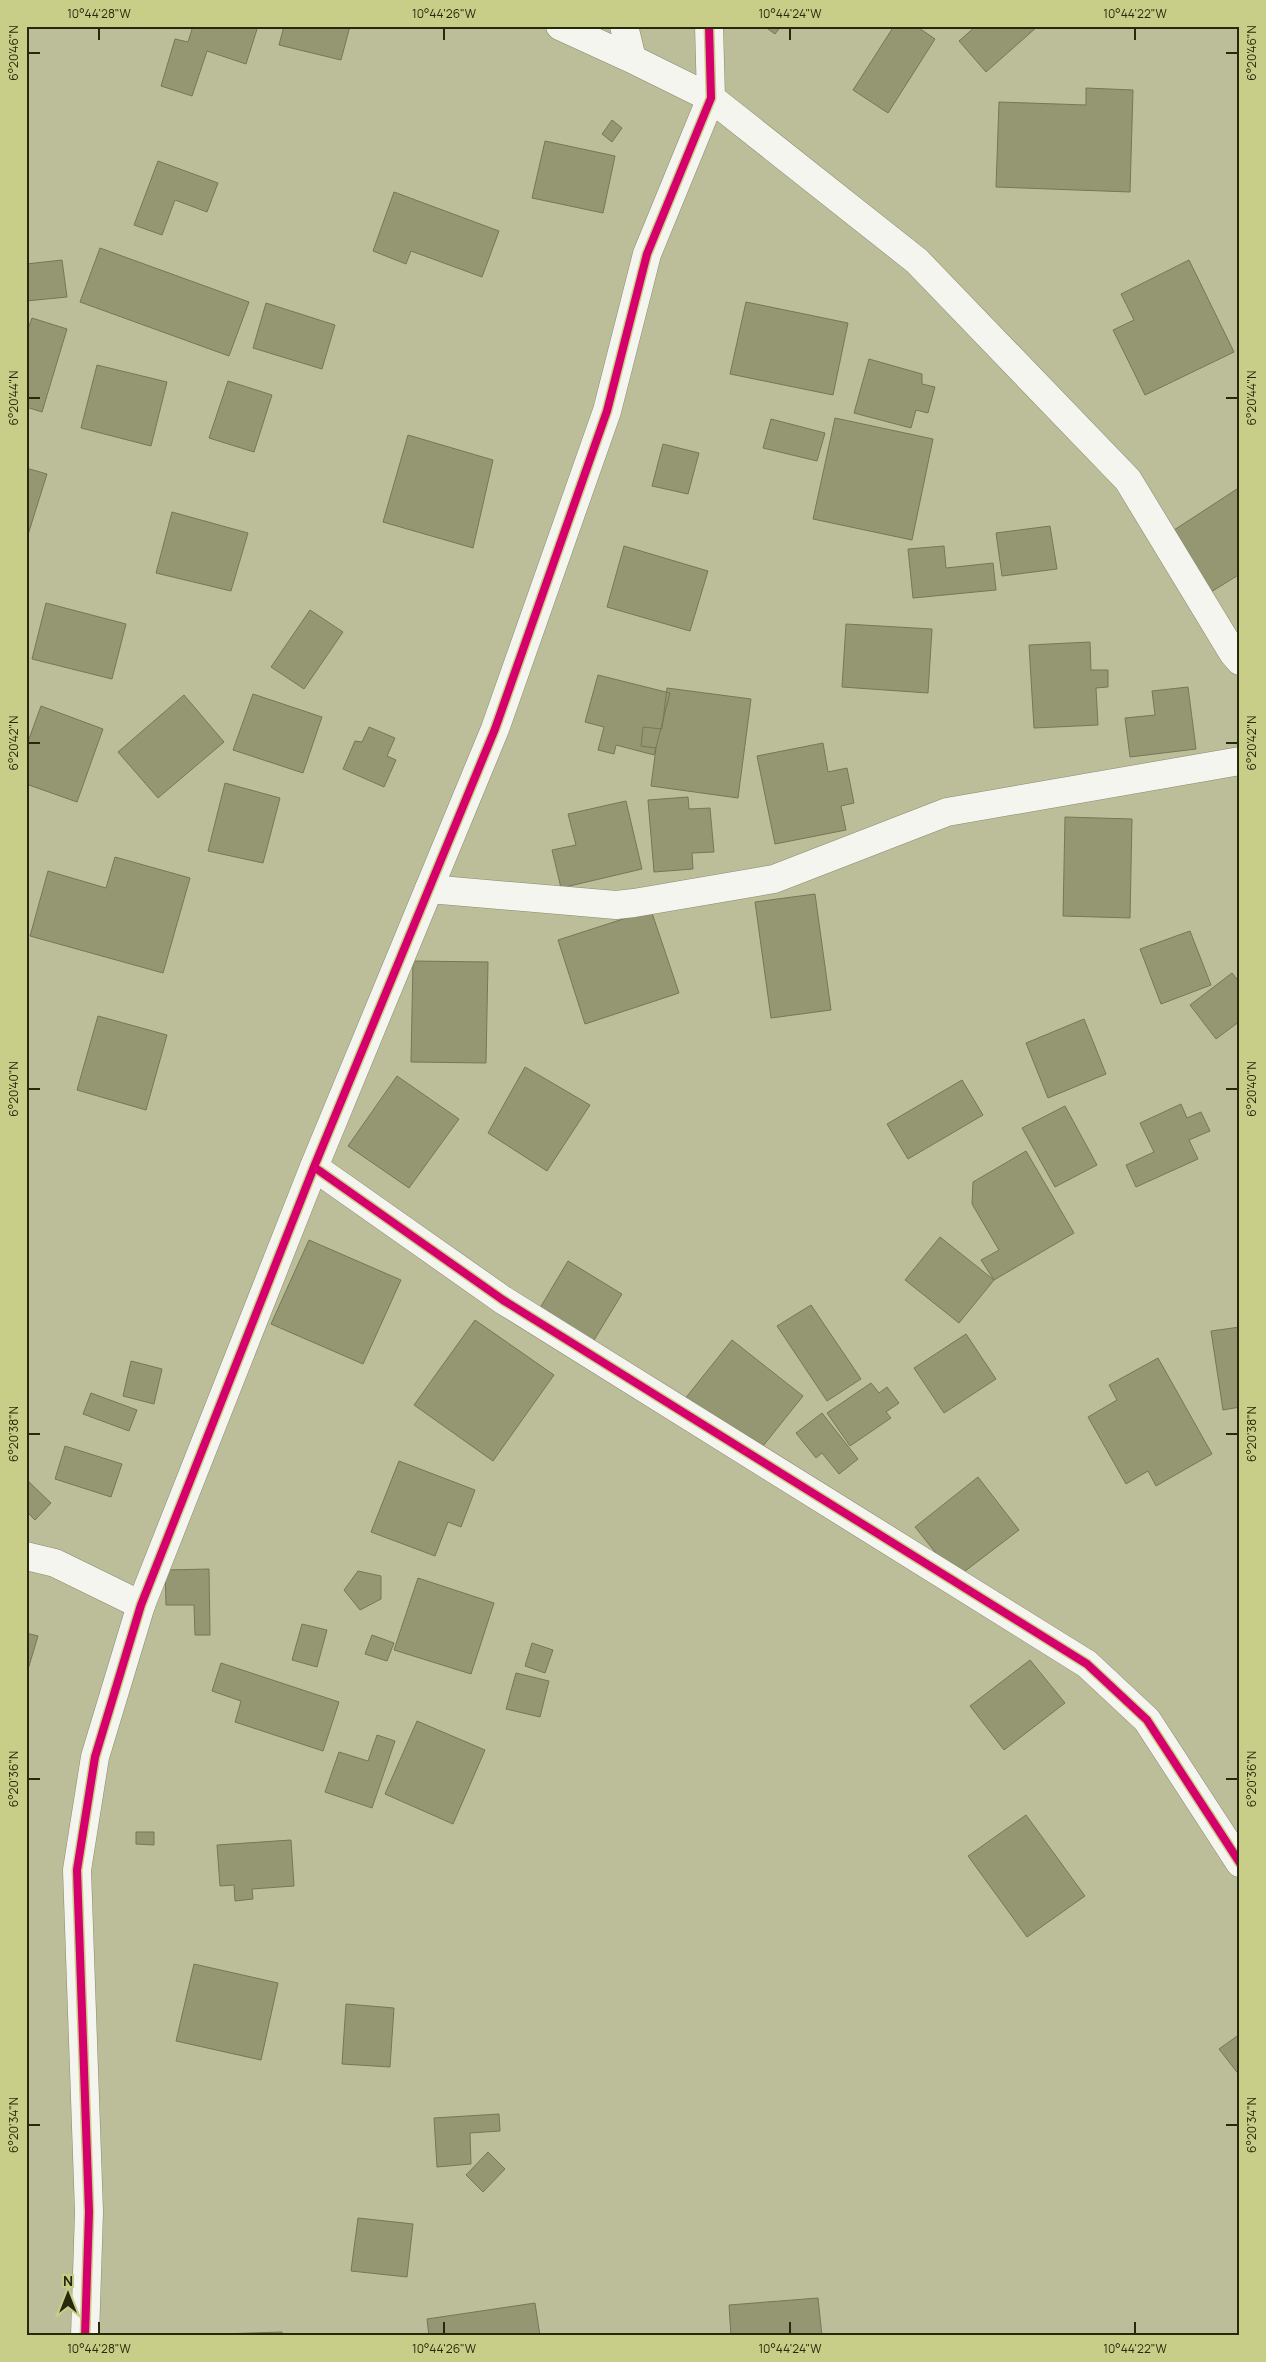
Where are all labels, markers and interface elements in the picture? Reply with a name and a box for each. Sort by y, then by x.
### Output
text: 10°44'28"W [67,5,132,22]
text: 10°44'26"W [412,5,477,22]
text: 10°44'24"W [758,5,822,22]
text: 10°44'22"W [1103,5,1168,22]
text: 6°20'46"N [5,25,22,81]
text: 6°20'46"N [1243,25,1260,81]
text: 6°20'44"N [5,371,22,425]
text: 6°20'44"N [1243,371,1260,425]
text: 6°20'42"N [5,716,22,770]
text: 6°20'42"N [1243,716,1260,770]
text: 6°20'40"N [5,1061,22,1117]
text: 6°20'40"N [1243,1061,1260,1117]
text: 6°20'38"N [5,1406,22,1462]
text: 6°20'38"N [1243,1406,1260,1462]
text: 6°20'36"N [5,1751,22,1807]
text: 6°20'36"N [1243,1751,1260,1807]
text: 6°20'34"N [5,2097,22,2153]
text: 6°20'34"N [1243,2097,1260,2153]
north arrow [42,2270,92,2320]
text: N [63,2271,73,2290]
text: 10°44'28"W [67,2340,132,2357]
text: 10°44'26"W [412,2340,477,2357]
text: 10°44'24"W [758,2340,822,2357]
text: 10°44'22"W [1103,2340,1168,2357]

